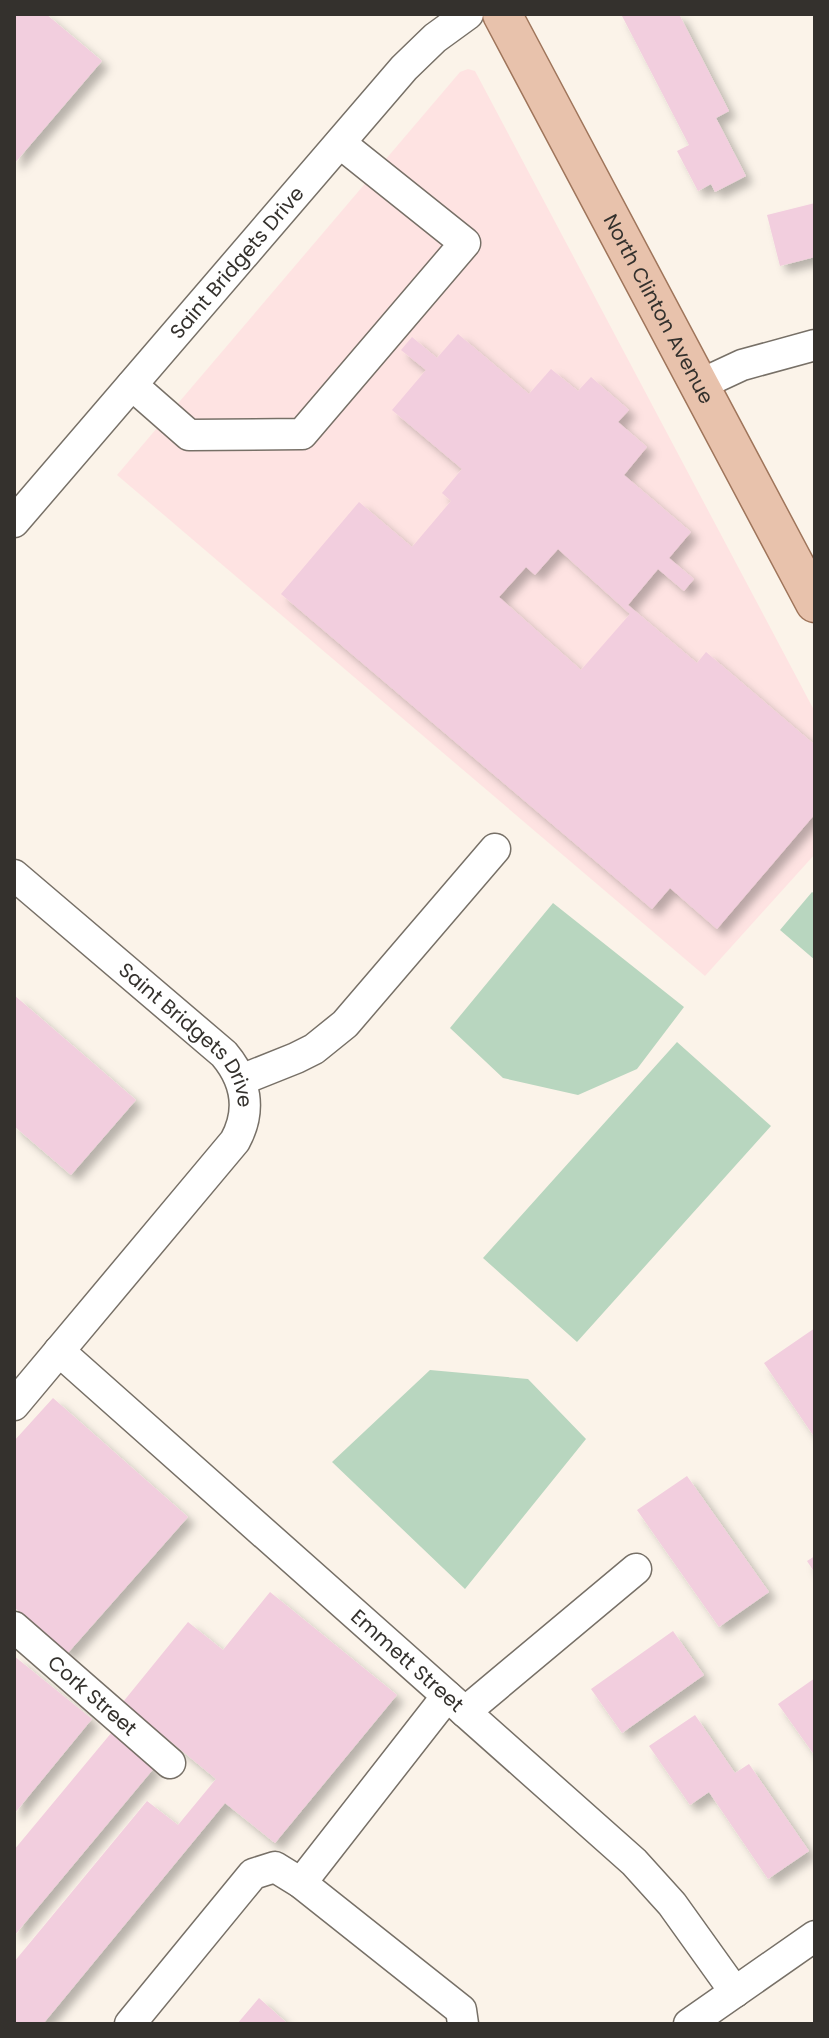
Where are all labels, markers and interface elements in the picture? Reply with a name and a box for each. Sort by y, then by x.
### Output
street label: Saint Bridgets Drive [163,180,310,345]
street label: North Clinton Avenue [597,209,721,409]
street label: Saint Bridgets Drive [113,956,259,1108]
street label: Emmett Street [345,1603,470,1718]
street label: Cork Street [42,1649,143,1742]

